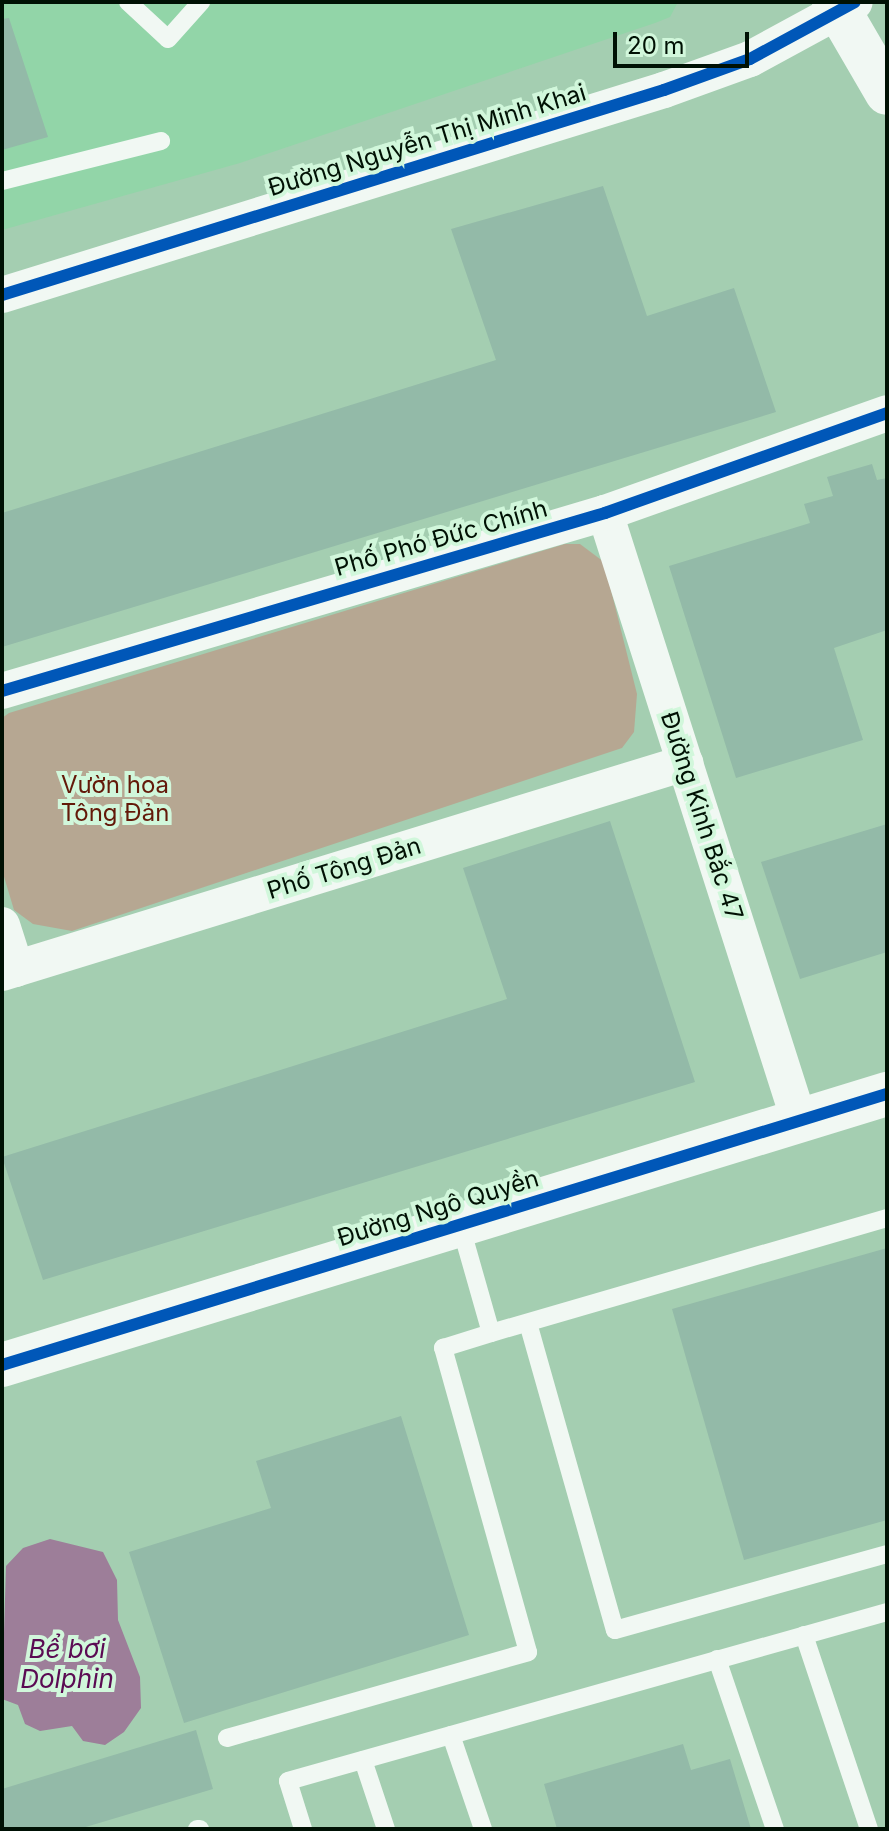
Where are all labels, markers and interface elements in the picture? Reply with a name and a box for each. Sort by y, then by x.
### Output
scale bar [617,16,753,66]
text: 20 m [627,31,685,60]
street label: Đường Nguyễn Thị Minh Khai [265,78,589,202]
street label: Phố Phó Đức Chính [331,494,551,582]
street label: Đường Kinh Bắc 47 [655,708,749,924]
park label: Vườn hoa Tông Đản [61,771,169,827]
street label: Phố Tông Đản [264,831,424,905]
street label: Đường Ngô Quyền [334,1164,542,1252]
water label: Bể bơi Dolphin [20,1633,114,1694]

